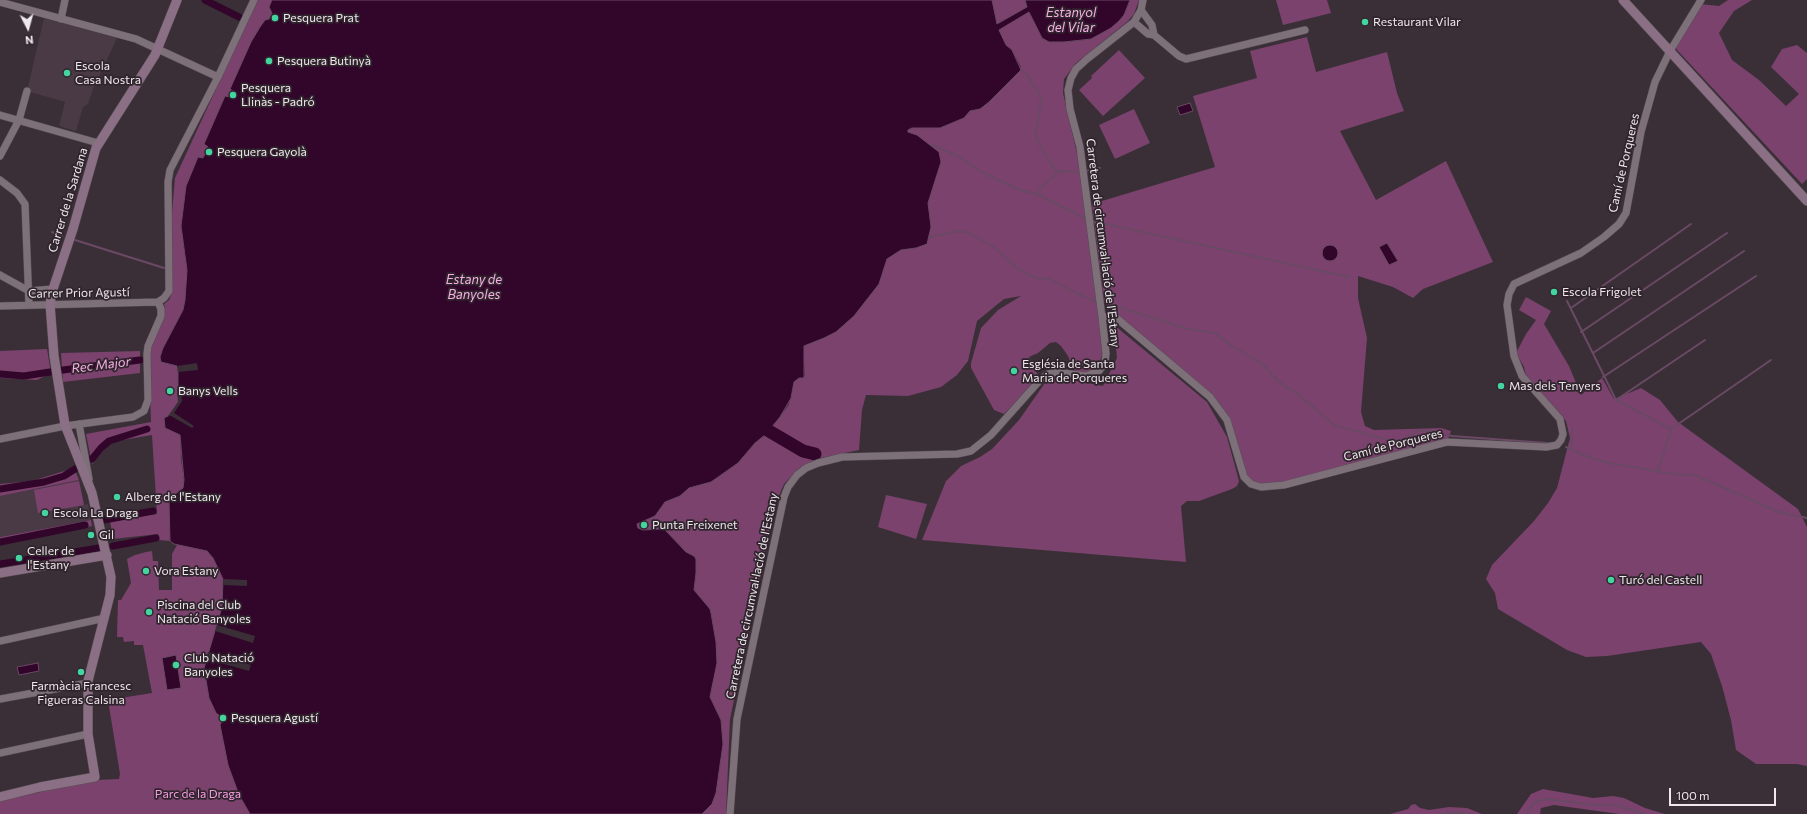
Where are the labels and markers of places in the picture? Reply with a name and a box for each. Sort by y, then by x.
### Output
place label: Pesquera Prat [283,11,359,25]
marker: Pesquera Prat [270,13,280,23]
place label: Restaurant Vilar [1373,15,1461,29]
marker: Restaurant Vilar [1360,17,1370,27]
place label: Pesquera Butinyà [277,54,371,68]
marker: Pesquera Butinyà [264,56,274,66]
place label: Escola Casa Nostra [75,59,141,87]
marker: Escola Casa Nostra [62,68,72,78]
place label: Pesquera Llinàs - Padró [241,81,315,109]
marker: Pesquera Llinàs - Padró [228,90,238,100]
place label: Pesquera Gayolà [217,145,307,159]
marker: Pesquera Gayolà [204,147,214,157]
place label: Escola Frigolet [1562,285,1642,299]
marker: Escola Frigolet [1549,287,1559,297]
place label: Església de Santa Maria de Porqueres [1022,357,1127,385]
marker: Església de Santa Maria de Porqueres [1009,366,1019,376]
place label: Mas dels Tenyers [1509,379,1601,393]
marker: Mas dels Tenyers [1496,381,1506,391]
place label: Banys Vells [178,384,238,398]
marker: Banys Vells [165,386,175,396]
place label: Alberg de l'Estany [125,490,221,504]
marker: Alberg de l'Estany [112,492,122,502]
place label: Escola La Draga [53,506,138,520]
marker: Escola La Draga [40,508,50,518]
place label: Punta Freixenet [652,518,738,532]
marker: Punta Freixenet [639,520,649,530]
place label: Gil [99,528,114,542]
marker: Gil [86,530,96,540]
place label: Celler de l'Estany [27,544,74,572]
marker: Celler de l'Estany [14,553,24,563]
place label: Vora Estany [154,564,218,578]
marker: Vora Estany [141,566,151,576]
place label: Turó del Castell [1619,573,1702,587]
marker: Turó del Castell [1606,575,1616,585]
place label: Piscina del Club Natació Banyoles [157,598,251,626]
marker: Piscina del Club Natació Banyoles [144,607,154,617]
place label: Club Natació Banyoles [184,651,254,679]
marker: Club Natació Banyoles [171,660,181,670]
marker: Farmàcia Francesc Figueras Calsina [76,667,86,677]
place label: Farmàcia Francesc Figueras Calsina [31,679,131,707]
place label: Pesquera Agustí [231,711,318,725]
marker: Pesquera Agustí [218,713,228,723]

